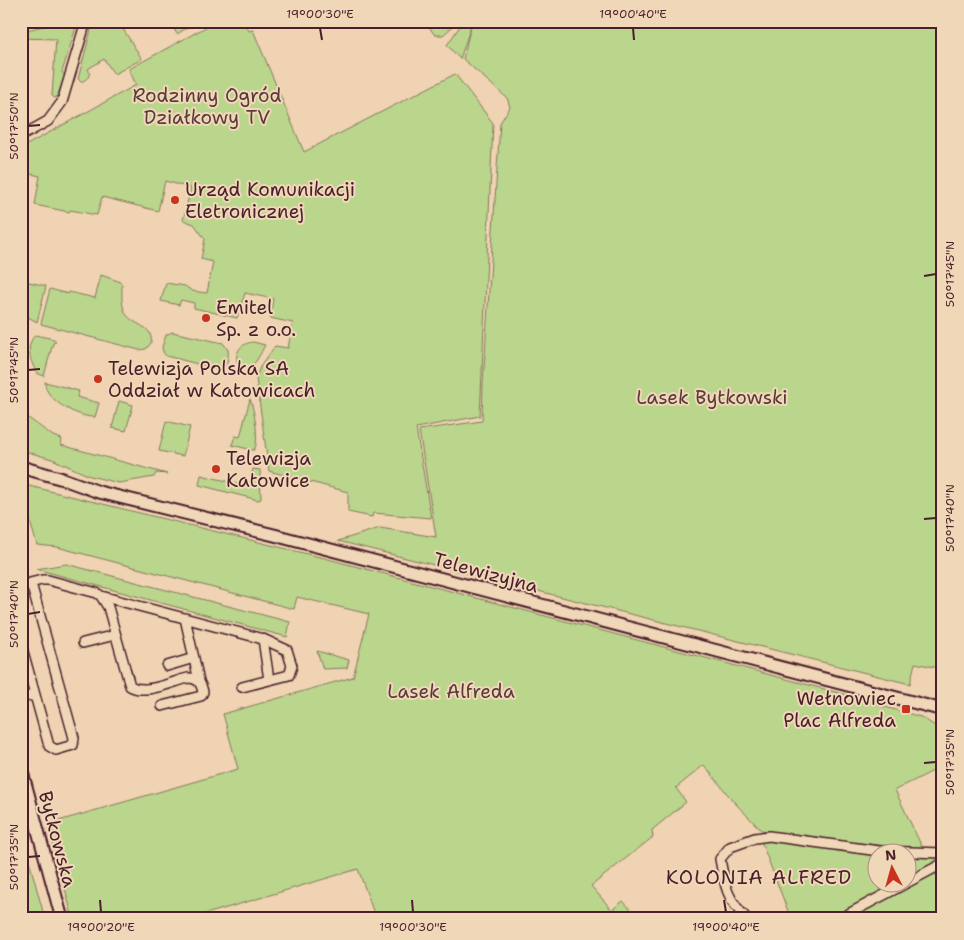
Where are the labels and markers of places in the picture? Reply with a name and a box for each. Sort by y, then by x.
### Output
place label: Urząd Komunikacji Eletronicznej [185,177,355,224]
marker: Urząd Komunikacji Eletronicznej [169,194,181,206]
place label: Emitel Sp. z o.o. [216,295,296,342]
marker: Emitel Sp. z o.o. [200,312,212,324]
place label: Telewizja Polska SA Oddział w Katowicach [108,356,315,403]
marker: Telewizja Polska SA Oddział w Katowicach [92,373,104,385]
place label: Telewizja Katowice [226,446,311,493]
marker: Telewizja Katowice [210,463,222,475]
place label: Wełnowiec Plac Alfreda [783,686,896,733]
marker: Wełnowiec Plac Alfreda [900,703,912,715]

